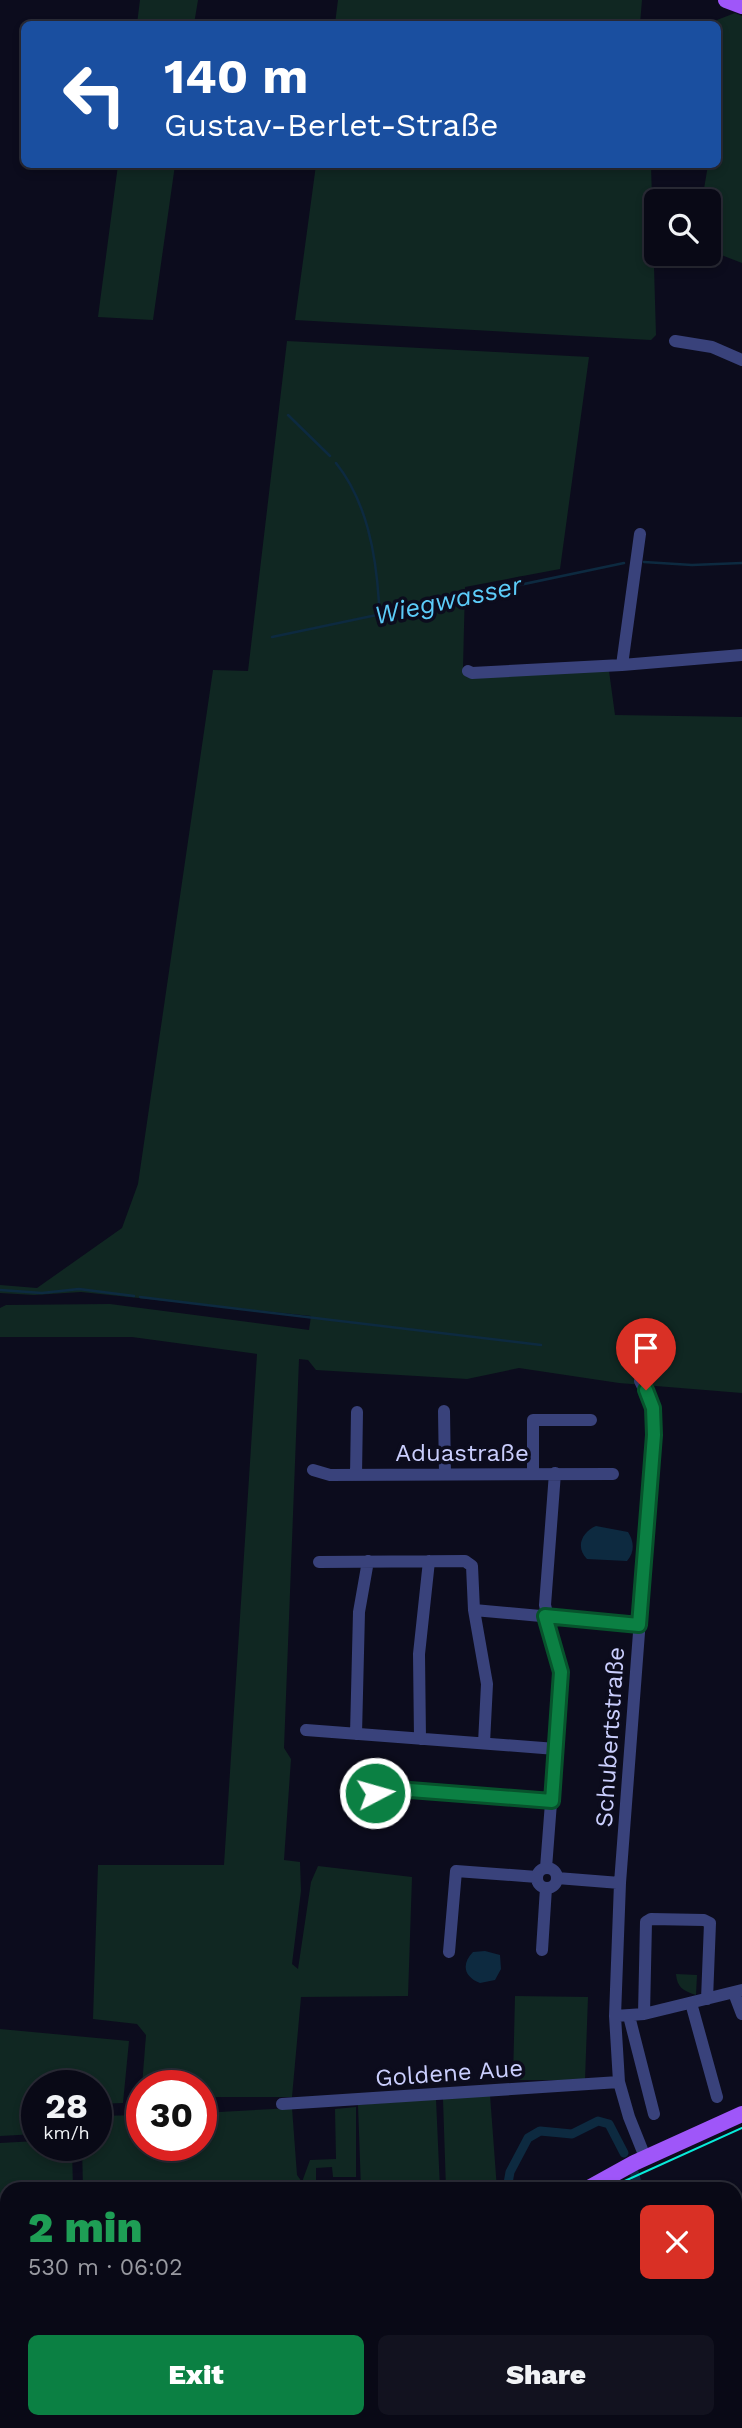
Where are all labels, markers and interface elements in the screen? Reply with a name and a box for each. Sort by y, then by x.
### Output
text: 140 m [164,47,308,105]
icon: left [49,49,140,140]
text: Gustav-Berlet-Straße [164,106,499,144]
map controls [644,189,721,266]
button: search [644,189,721,266]
water label: Wiegwasser [372,570,525,630]
pin [616,1318,676,1390]
icon: arrive [627,1329,665,1367]
street label: Aduastraße [395,1439,529,1467]
street label: Schubertstraße [590,1646,630,1828]
position arrow [338,1756,412,1830]
street label: Goldene Aue [374,2054,524,2092]
speed limit sign: 30 [126,2070,217,2161]
text: 28 [45,2085,88,2127]
text: km/h [43,2122,90,2143]
text: 2 min [28,2203,142,2252]
button: close [640,2205,714,2279]
text: 530 m · 06:02 [28,2254,183,2281]
button: Exit [28,2335,364,2415]
button: Share [378,2335,714,2415]

